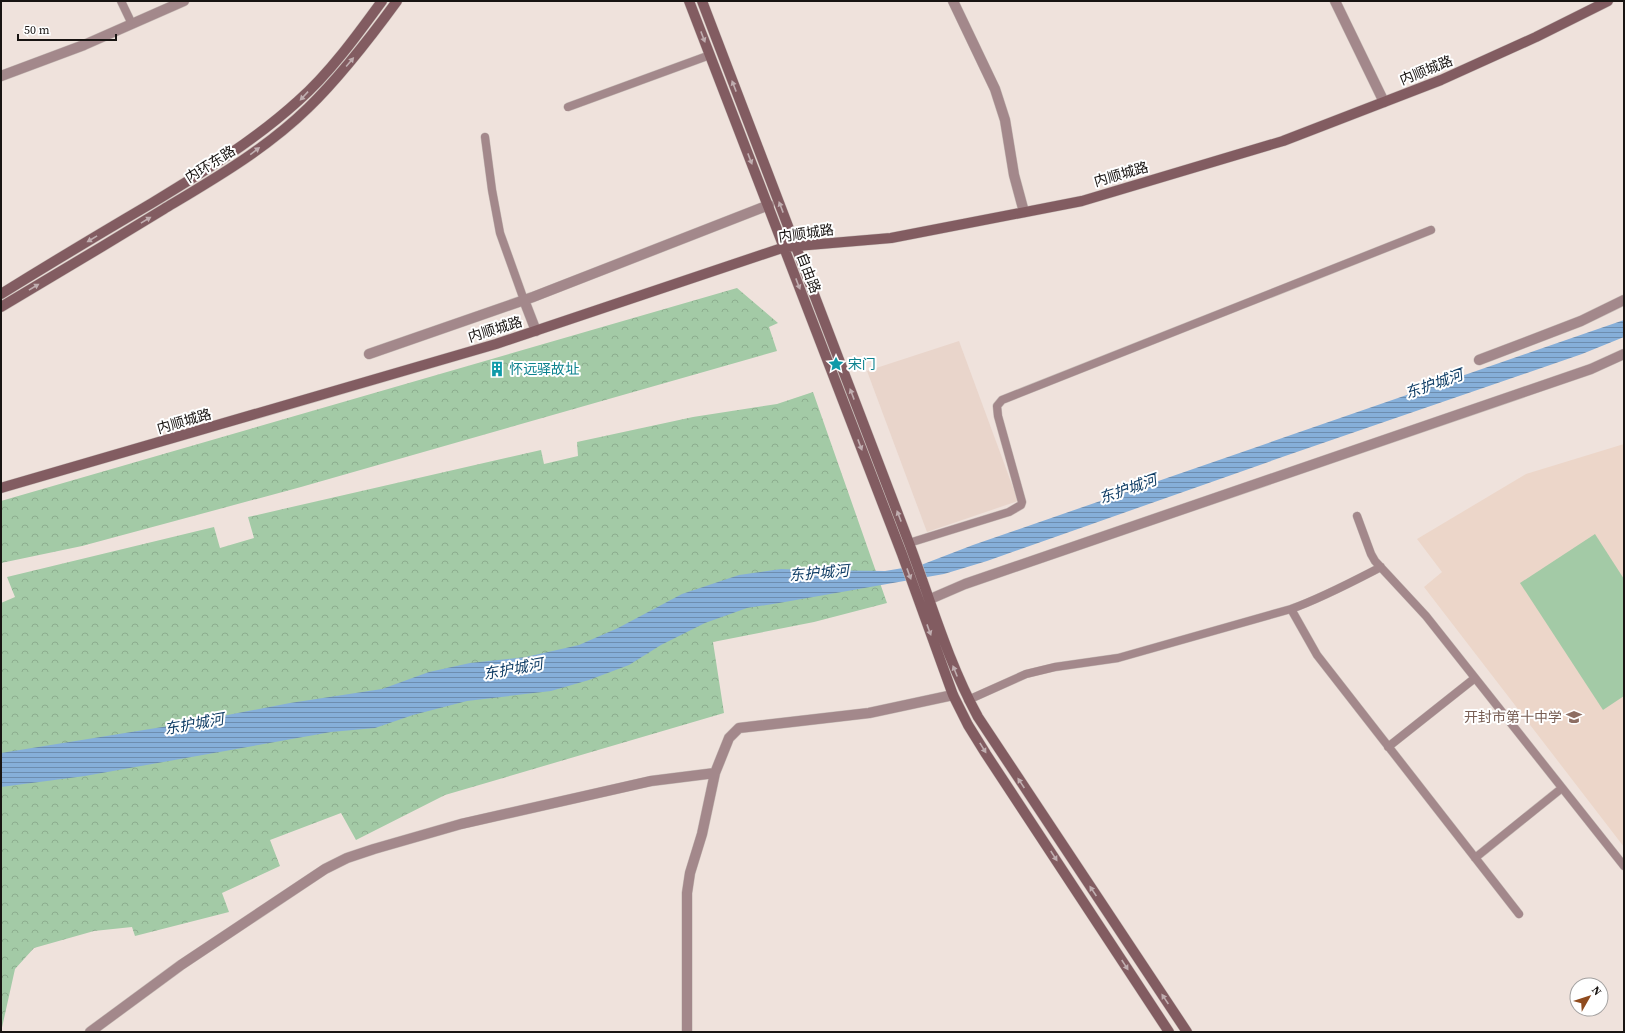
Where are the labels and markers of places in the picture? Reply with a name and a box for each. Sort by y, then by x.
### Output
place label: 宋门 [848,354,876,374]
place icon: 宋门 [827,355,845,373]
place label: 怀远驿故址 [509,359,579,379]
building icon: 怀远驿故址 [488,360,506,378]
place label: 开封市第十中学 [1464,707,1562,727]
school or university icon: 开封市第十中学 [1565,708,1583,726]

